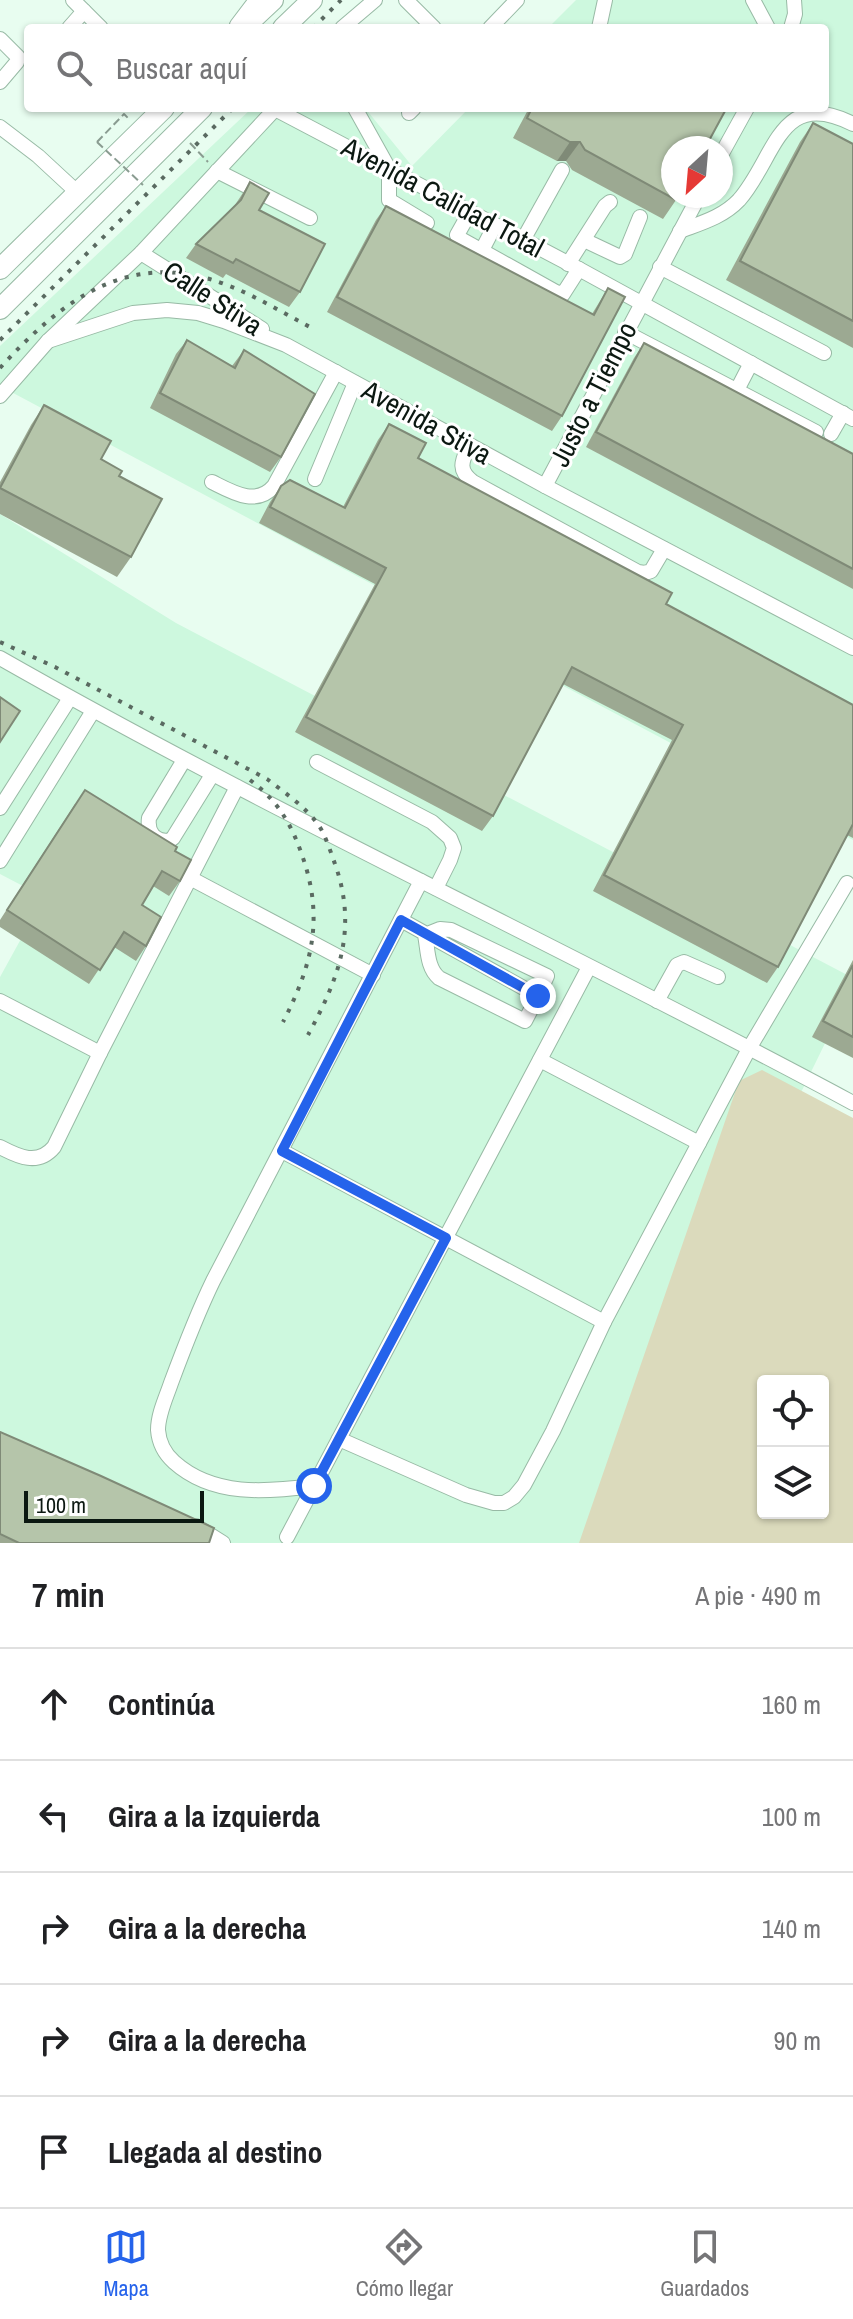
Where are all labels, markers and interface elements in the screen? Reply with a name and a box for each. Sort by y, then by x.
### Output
search box [24,24,829,112]
icon: search [52,46,96,90]
text: Buscar aquí [116,48,247,88]
street label: Avenida Calidad Total [334,127,551,266]
north arrow [661,136,733,208]
street label: Calle Stiva [156,252,270,344]
street label: Justo a Tiempo [540,315,646,473]
street label: Avenida Stiva [355,370,499,473]
route end [520,978,556,1014]
map controls [757,1375,829,1519]
button: locate [757,1375,829,1447]
button: layers [757,1447,829,1519]
route start [296,1468,332,1504]
scale bar [24,1487,204,1523]
text: 100 m [36,1490,86,1520]
text: 7 min [32,1572,105,1618]
text: A pie · 490 m [695,1578,821,1613]
icon: ahead [32,1682,76,1726]
text: Continúa [108,1684,215,1724]
text: 160 m [762,1687,821,1722]
icon: left [32,1794,76,1838]
text: Gira a la izquierda [108,1796,320,1836]
text: 100 m [762,1799,821,1834]
icon: right [32,1906,76,1950]
text: Gira a la derecha [108,1908,306,1948]
text: 140 m [762,1911,821,1946]
icon: right [32,2018,76,2062]
text: Gira a la derecha [108,2020,306,2060]
text: 90 m [774,2023,821,2058]
icon: arrive [32,2130,76,2174]
text: Llegada al destino [108,2132,323,2172]
tab: Mapa [104,2225,149,2303]
tab: Cómo llegar [356,2225,453,2303]
tab: Guardados [660,2225,749,2303]

